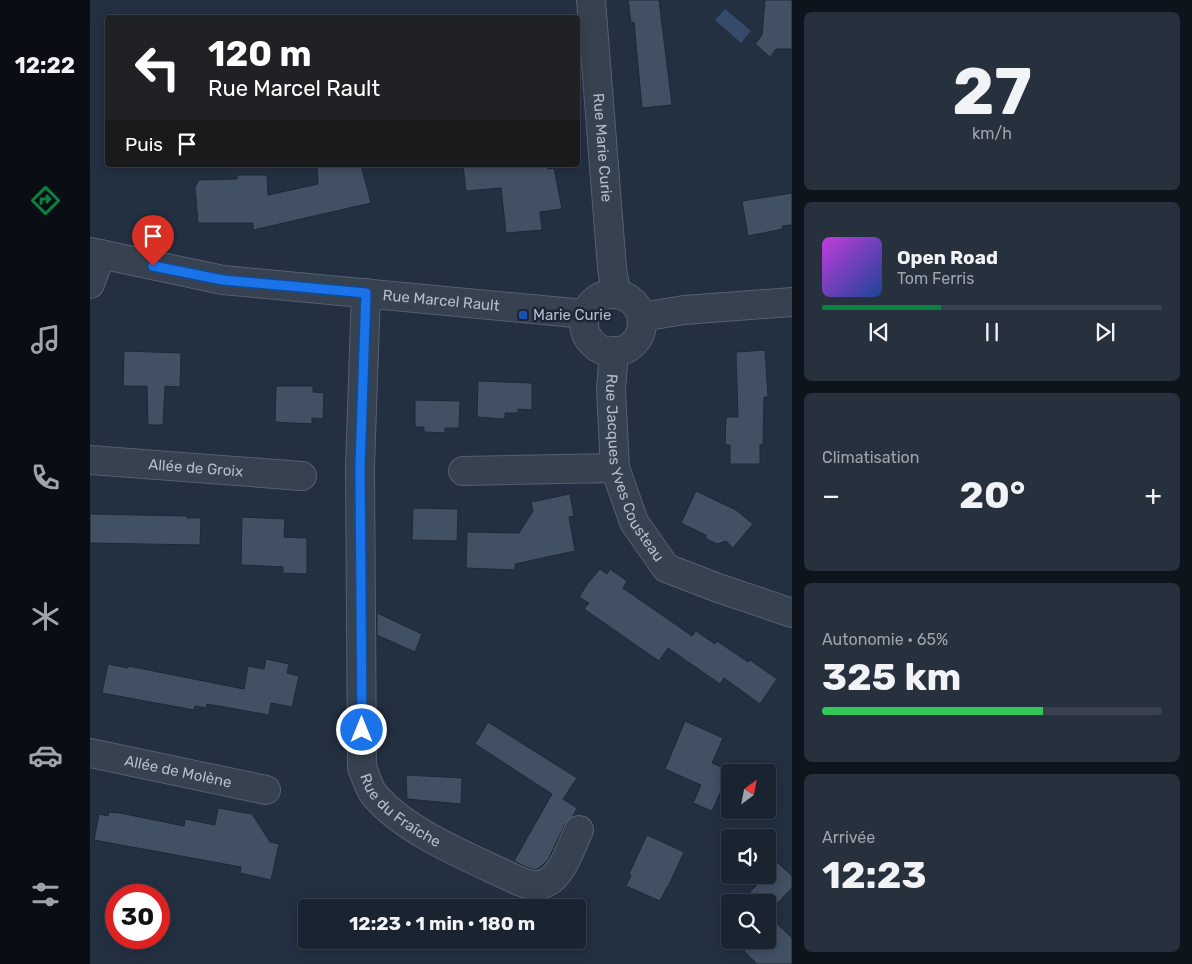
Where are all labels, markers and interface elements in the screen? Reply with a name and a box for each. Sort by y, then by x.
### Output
text: 120 m [208,33,311,75]
icon: left [125,35,190,100]
text: 12:22 [15,52,75,79]
text: 27 [952,53,1032,130]
text: Rue Marcel Rault [208,75,380,102]
street label: Rue Marie Curie [589,92,616,203]
text: km/h [972,124,1012,143]
icon: arrive [173,130,201,158]
text: Puis [125,133,163,156]
icon: directions [28,183,63,218]
pin [132,215,174,266]
icon: arrive [139,222,167,250]
text: Open Road [897,246,998,269]
text: Tom Ferris [897,269,974,288]
street label: Rue Marcel Rault [382,286,501,315]
place label: Marie Curie [533,306,611,324]
marker: Marie Curie [517,309,529,321]
icon: previous [865,318,893,346]
icon: pause [978,318,1006,346]
icon: next [1091,318,1119,346]
icon: music [28,322,63,357]
street label: Rue Jacques Yves Cousteau [602,373,668,565]
text: Climatisation [822,448,919,467]
street label: Allée de Groix [148,455,244,481]
icon: phone [28,460,63,495]
text: 20° [959,472,1025,518]
text: − [822,479,840,512]
text: + [1145,479,1162,512]
icon: climate [28,599,63,634]
text: Autonomie · 65% [822,630,948,649]
text: 325 km [822,654,961,700]
position arrow [335,703,387,755]
icon: car [28,738,63,773]
street label: Allée de Molène [123,751,233,792]
north arrow [721,764,776,819]
map controls [721,764,776,949]
street label: Rue du Fraîche [356,771,444,851]
text: Arrivée [822,828,875,847]
button: sound [721,829,776,884]
text: 12:23 [822,852,926,898]
icon: filters [28,877,63,912]
speed limit sign: 30 [105,884,170,949]
button: search [721,894,776,949]
text: 12:23 · 1 min · 180 m [349,912,535,935]

